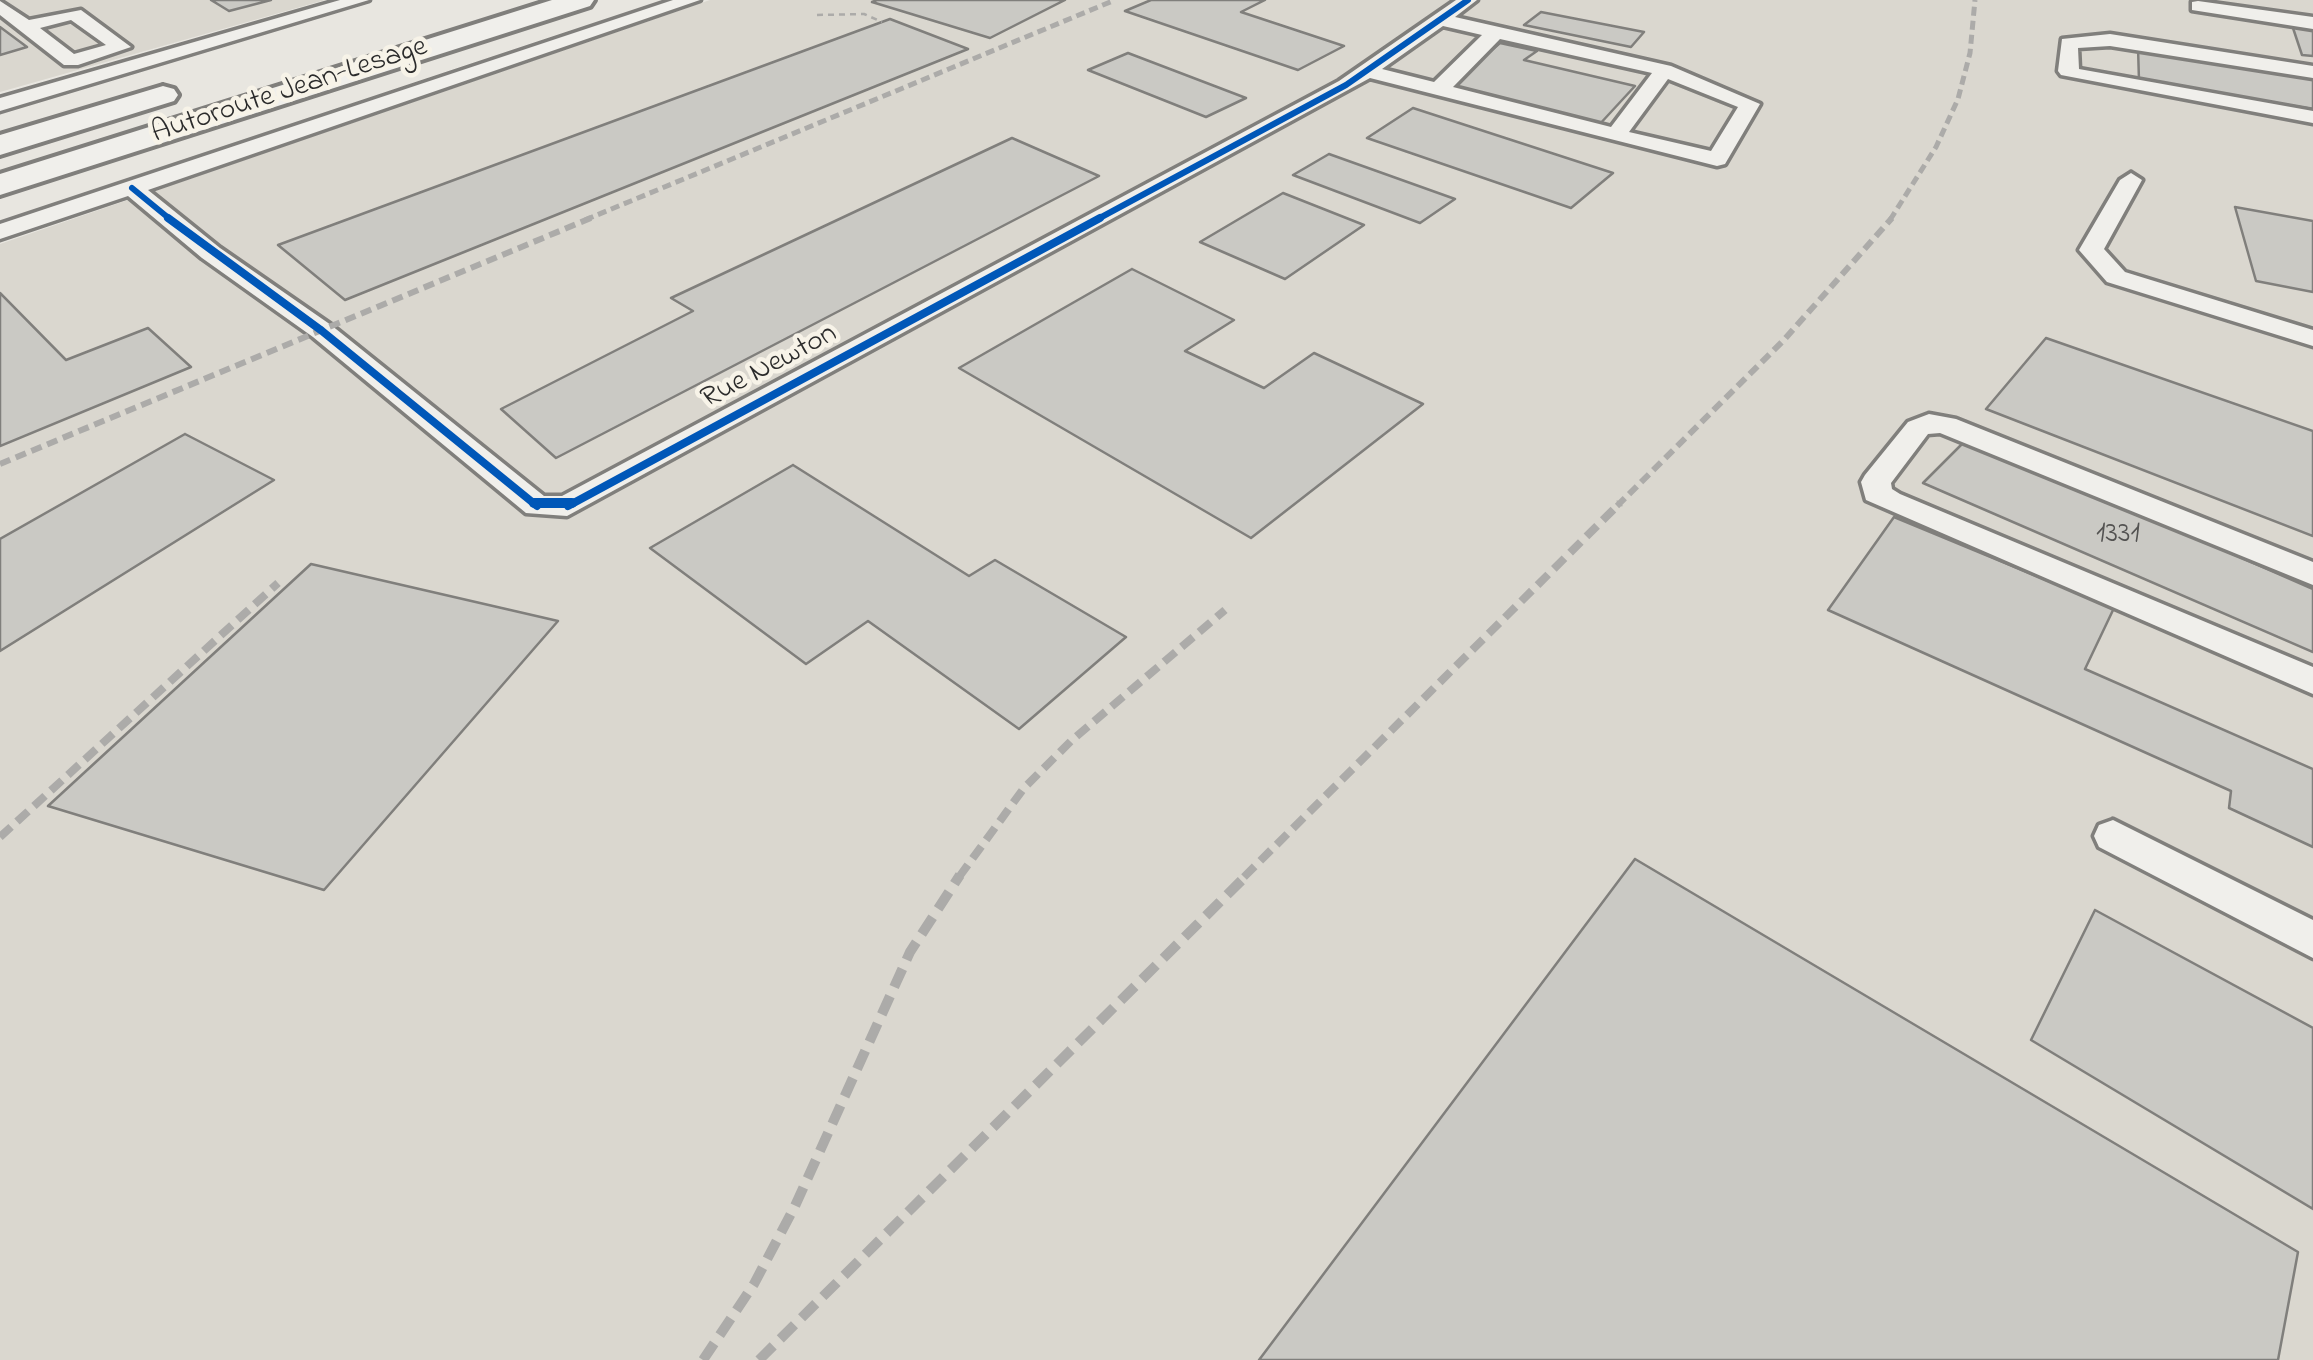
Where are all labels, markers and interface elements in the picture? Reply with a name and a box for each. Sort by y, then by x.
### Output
street label: Autoroute Jean-Lesage [148,30,432,154]
street label: Rue Newton [696,317,844,419]
house number: 1331 [2096,518,2140,554]

